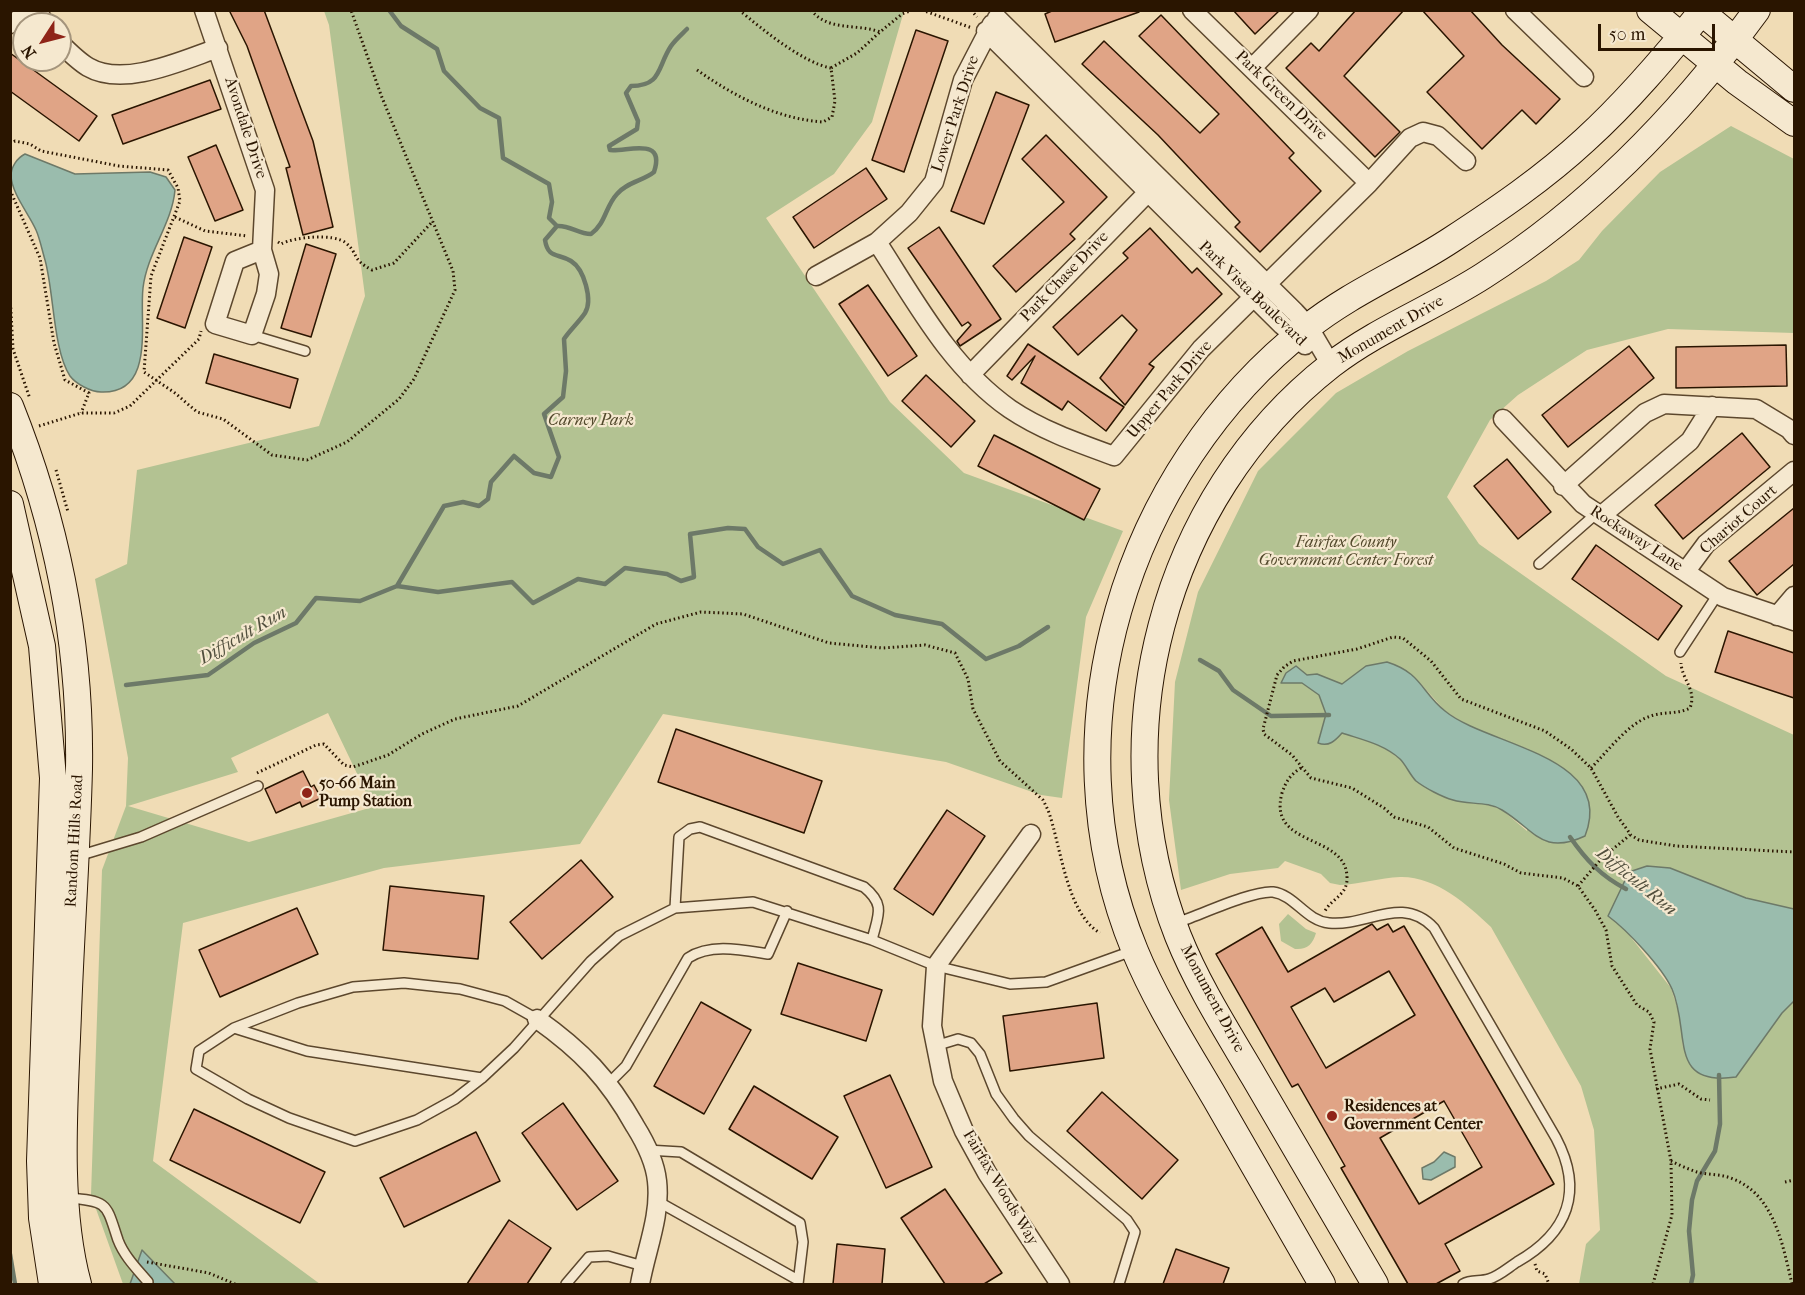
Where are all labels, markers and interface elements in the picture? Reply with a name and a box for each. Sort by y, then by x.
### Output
north arrow [12,12,72,72]
scale bar [1601,12,1718,50]
text: 50 m [1609,24,1645,45]
text: N [17,41,40,62]
street label: Park Green Drive [1231,47,1331,145]
street label: Lower Park Drive [928,53,984,175]
street label: Avondale Drive [220,75,270,181]
street label: Park Chase Drive [1017,228,1113,326]
street label: Park Vista Boulevard [1194,237,1310,351]
street label: Monument Drive [1335,292,1447,368]
street label: Upper Park Drive [1123,337,1217,443]
park label: Carney Park [548,411,634,431]
street label: Chariot Court [1696,481,1782,559]
street label: Rockaway Lane [1586,502,1686,576]
park label: Fairfax County Government Center Forest [1259,533,1433,571]
water label: Difficult Run [195,602,291,670]
street label: Random Hills Road [62,774,88,908]
place label: 50-66 Main Pump Station [319,774,412,812]
marker: 50-66 Main Pump Station [300,786,314,800]
water label: Difficult Run [1591,843,1681,921]
street label: Monument Drive [1176,942,1248,1056]
place label: Residences at Government Center [1344,1097,1483,1135]
marker: Residences at Government Center [1325,1109,1339,1123]
street label: Fairfax Woods Way [958,1127,1042,1249]

